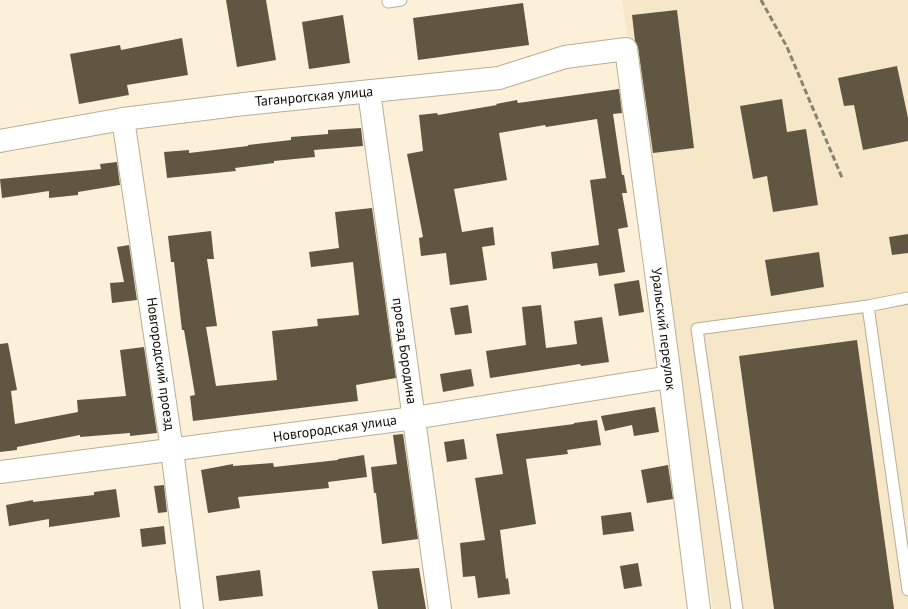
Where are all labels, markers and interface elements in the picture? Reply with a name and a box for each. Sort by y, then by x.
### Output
street label: Таганрогская улица [254,83,374,111]
street label: Уральский переулок [647,267,679,391]
street label: Новгородский проезд [142,296,178,432]
street label: проезд Бородина [388,297,420,405]
street label: Новгородская улица [272,412,398,446]

